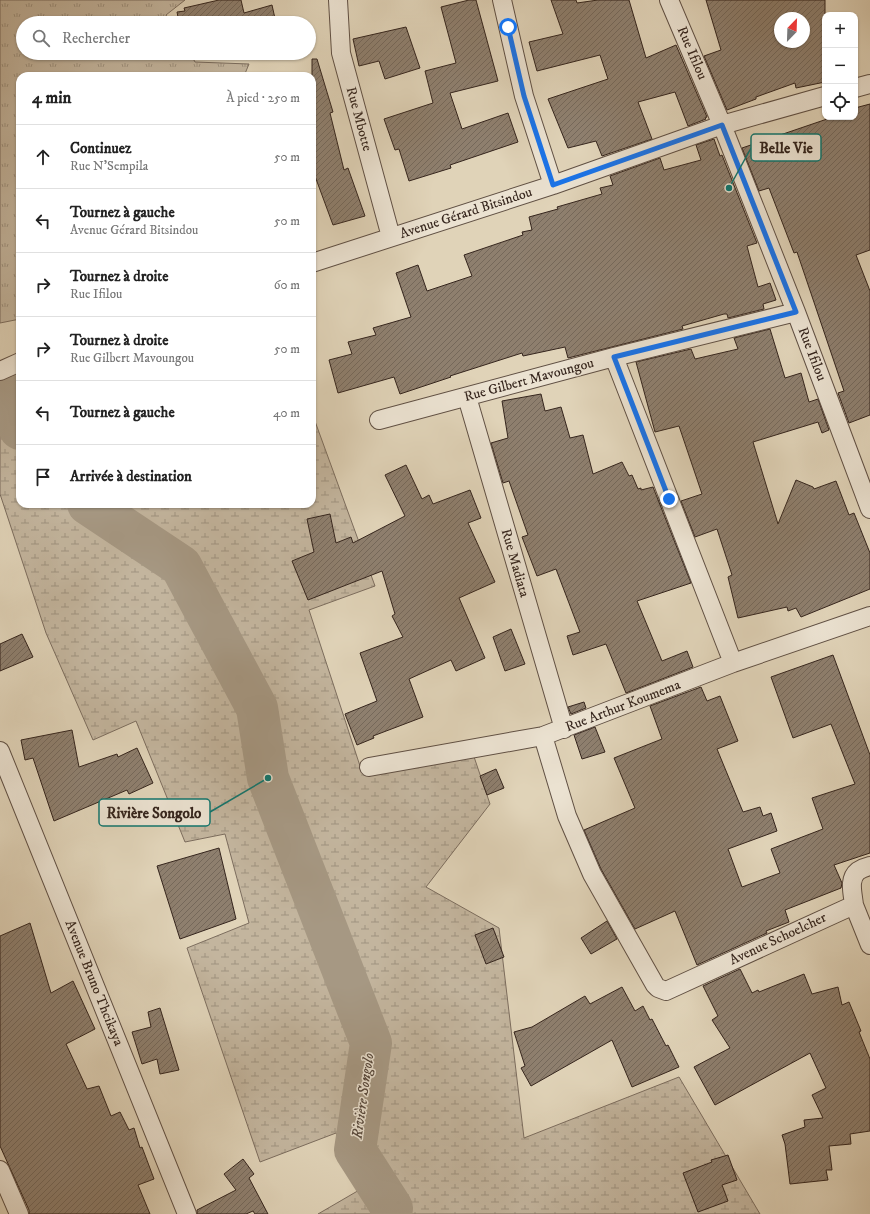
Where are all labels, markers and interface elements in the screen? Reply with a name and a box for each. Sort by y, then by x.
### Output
north arrow [774,12,810,48]
map controls [822,12,858,120]
button: + [822,12,858,48]
search box [16,16,316,60]
route start [499,18,517,36]
street label: Rue Ifilou [673,24,711,83]
icon: search [30,27,52,49]
text: Rechercher [62,29,130,48]
button: − [822,48,858,84]
button: locate [822,84,858,120]
street label: Rue Mbotte [342,85,376,153]
text: 4 min [32,87,71,109]
text: À pied · 250 m [226,90,300,106]
callout: Belle Vie [751,134,821,161]
text: Continuez [70,139,131,158]
text: Belle Vie [759,139,814,158]
icon: ahead [32,146,54,168]
text: 50 m [274,149,300,165]
text: Rue N'Sempila [70,158,148,174]
street label: Avenue Gérard Bitsindou [397,183,535,243]
text: Tournez à gauche [70,203,175,222]
icon: left [32,210,54,232]
text: 50 m [274,213,300,229]
text: Avenue Gérard Bitsindou [70,222,198,238]
text: Tournez à droite [70,267,168,286]
icon: right [32,274,54,296]
text: 60 m [274,277,300,293]
text: Rue Ifilou [70,286,122,302]
street label: Rue Ifilou [794,325,831,384]
text: Tournez à droite [70,331,168,350]
icon: right [32,338,54,360]
text: 50 m [274,341,300,357]
text: Rue Gilbert Mavoungou [70,350,194,366]
street label: Rue Gilbert Mavoungou [462,354,596,406]
icon: left [32,402,54,424]
text: Tournez à gauche [70,403,175,422]
text: 40 m [273,405,300,421]
icon: arrive [32,466,54,488]
text: Arrivée à destination [70,467,192,486]
route end [660,490,678,508]
street label: Rue Madiata [497,527,533,599]
street label: Rue Arthur Koumema [563,676,683,736]
callout: Rivière Songolo [99,799,210,826]
text: Rivière Songolo [107,804,202,823]
street label: Avenue Schoelcher [727,908,830,969]
street label: Avenue Bruno Thcikaya [61,917,127,1049]
water label: Rivière Songolo [347,1051,378,1141]

